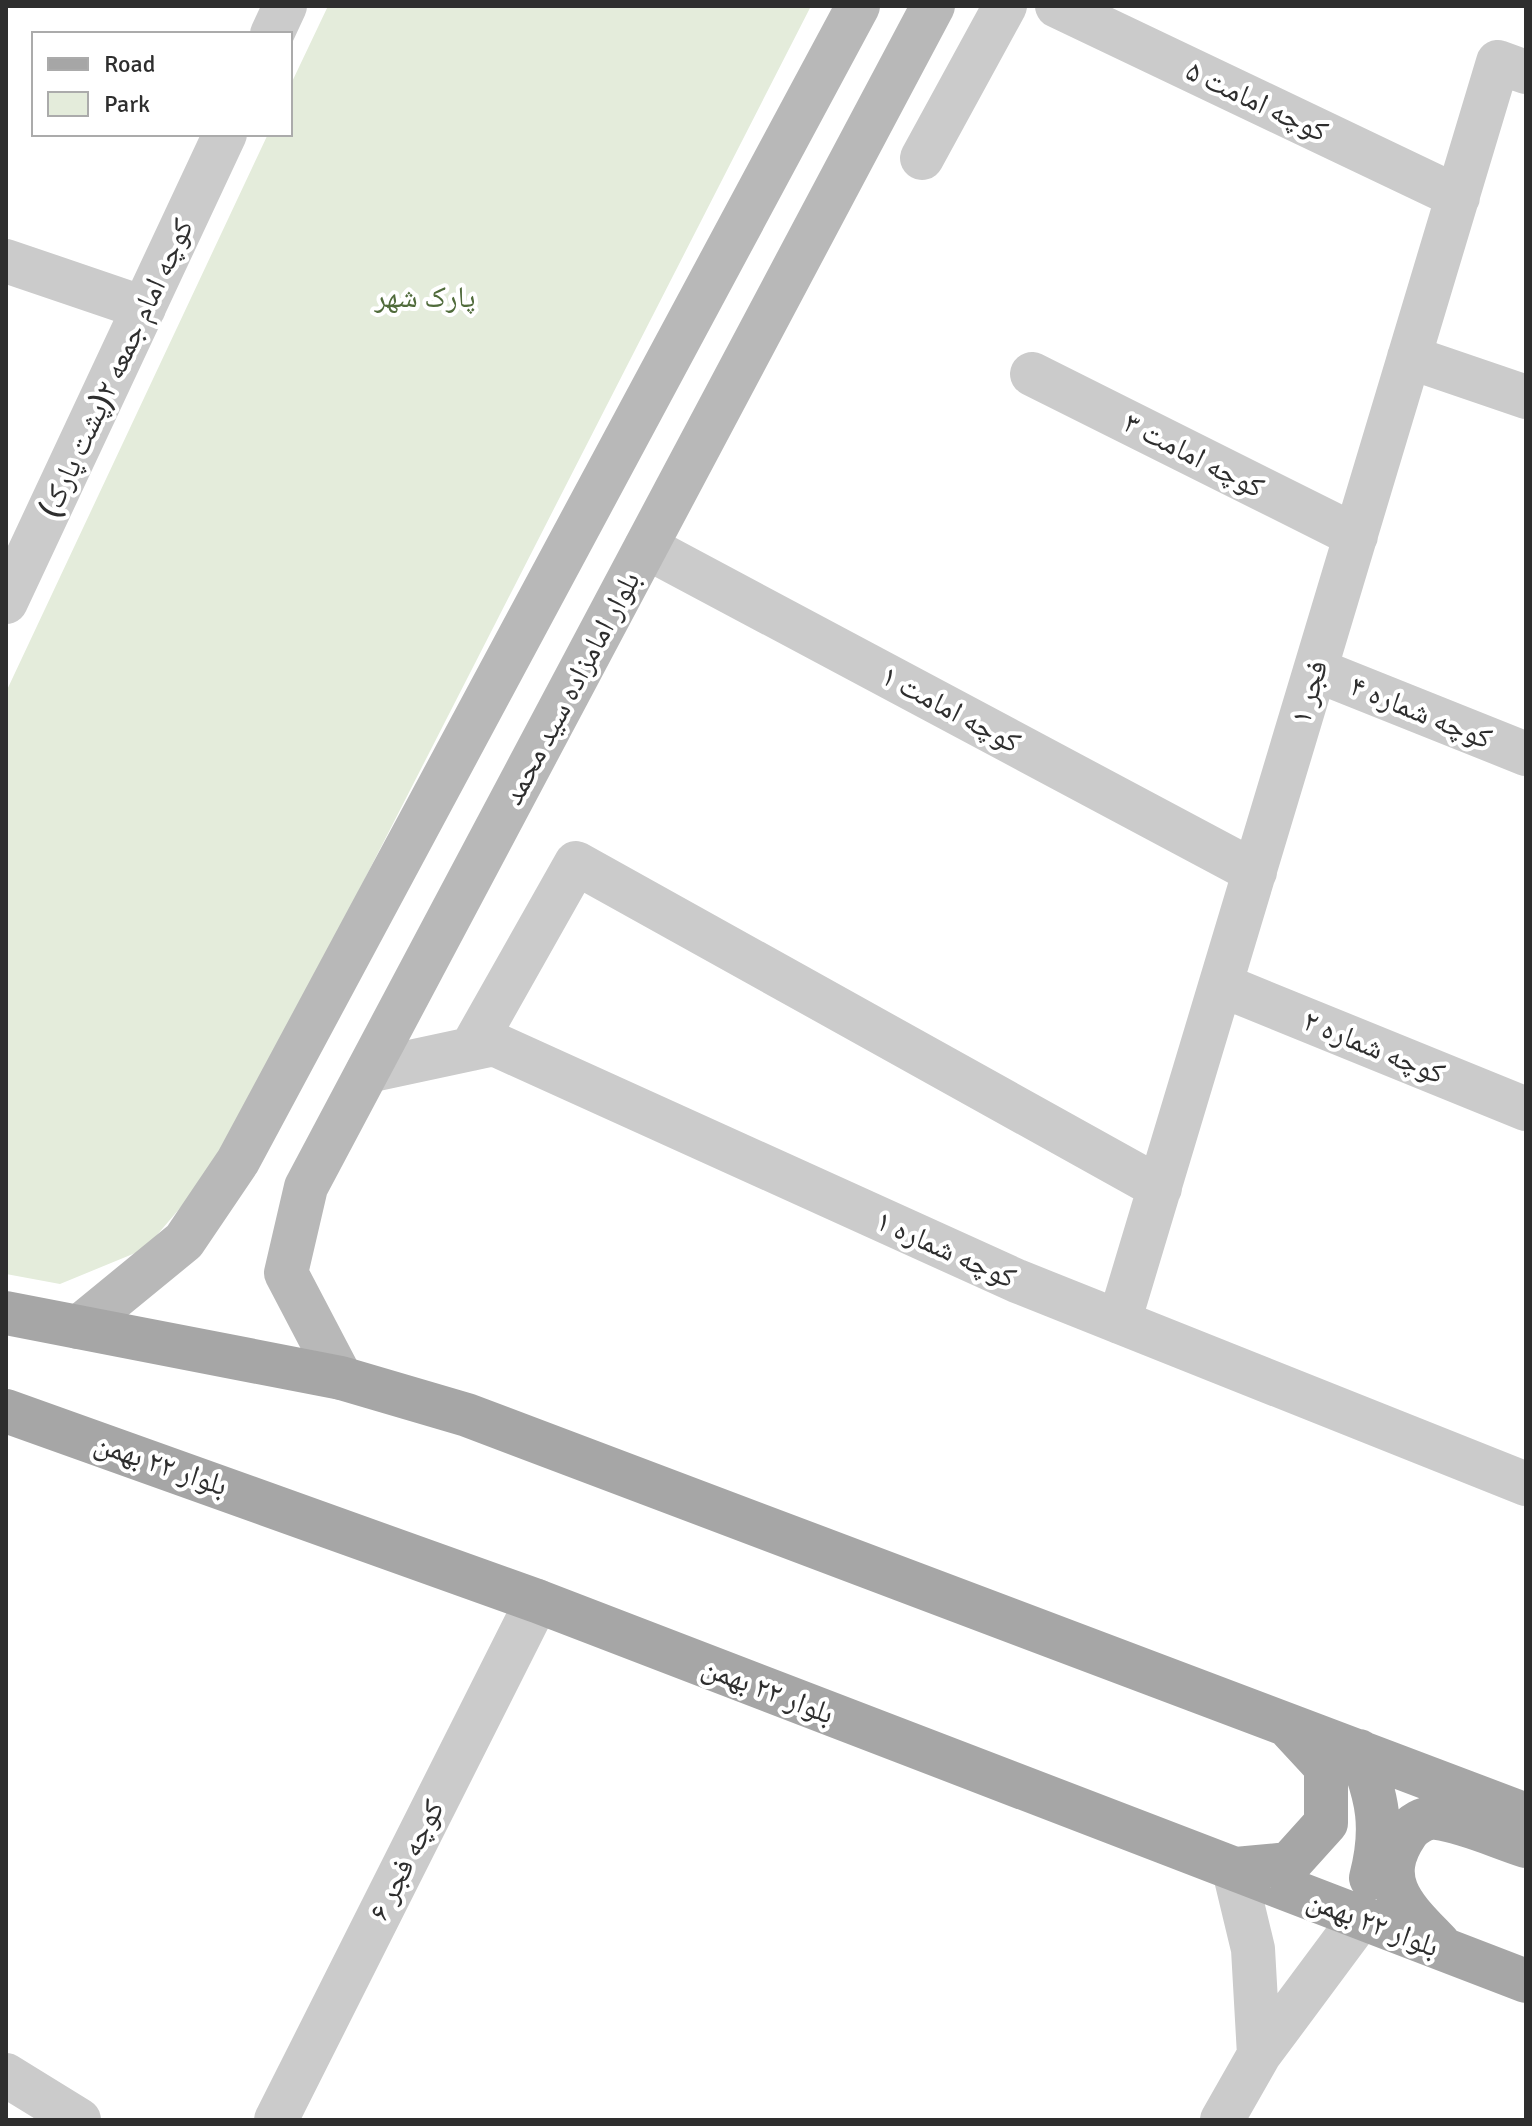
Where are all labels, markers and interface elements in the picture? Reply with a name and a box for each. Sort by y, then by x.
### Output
legend [32,32,292,136]
text: Road [104,49,155,79]
street label: کوچه امامت ۵ [1180,52,1334,150]
text: Park [104,89,150,119]
street label: کوچه امام جمعه ۲(پشت پارک) [31,213,202,523]
park label: پارک شهر [373,279,476,316]
street label: کوچه امامت ۳ [1117,404,1270,507]
street label: بلوار امامزاده سید محمد [494,565,649,811]
street label: فجر ۱ [1282,656,1337,729]
street label: کوچه امامت ۱ [875,657,1027,762]
street label: کوچه شماره ۴ [1345,667,1497,758]
street label: کوچه شماره ۲ [1298,1002,1450,1093]
street label: کوچه شماره ۱ [870,1202,1022,1297]
street label: بلوار ۲۲ بهمن [89,1424,232,1504]
street label: بلوار ۲۲ بهمن [697,1648,839,1732]
street label: کوچه فجر ۶ [360,1794,453,1927]
street label: بلوار ۲۲ بهمن [1302,1881,1444,1965]

